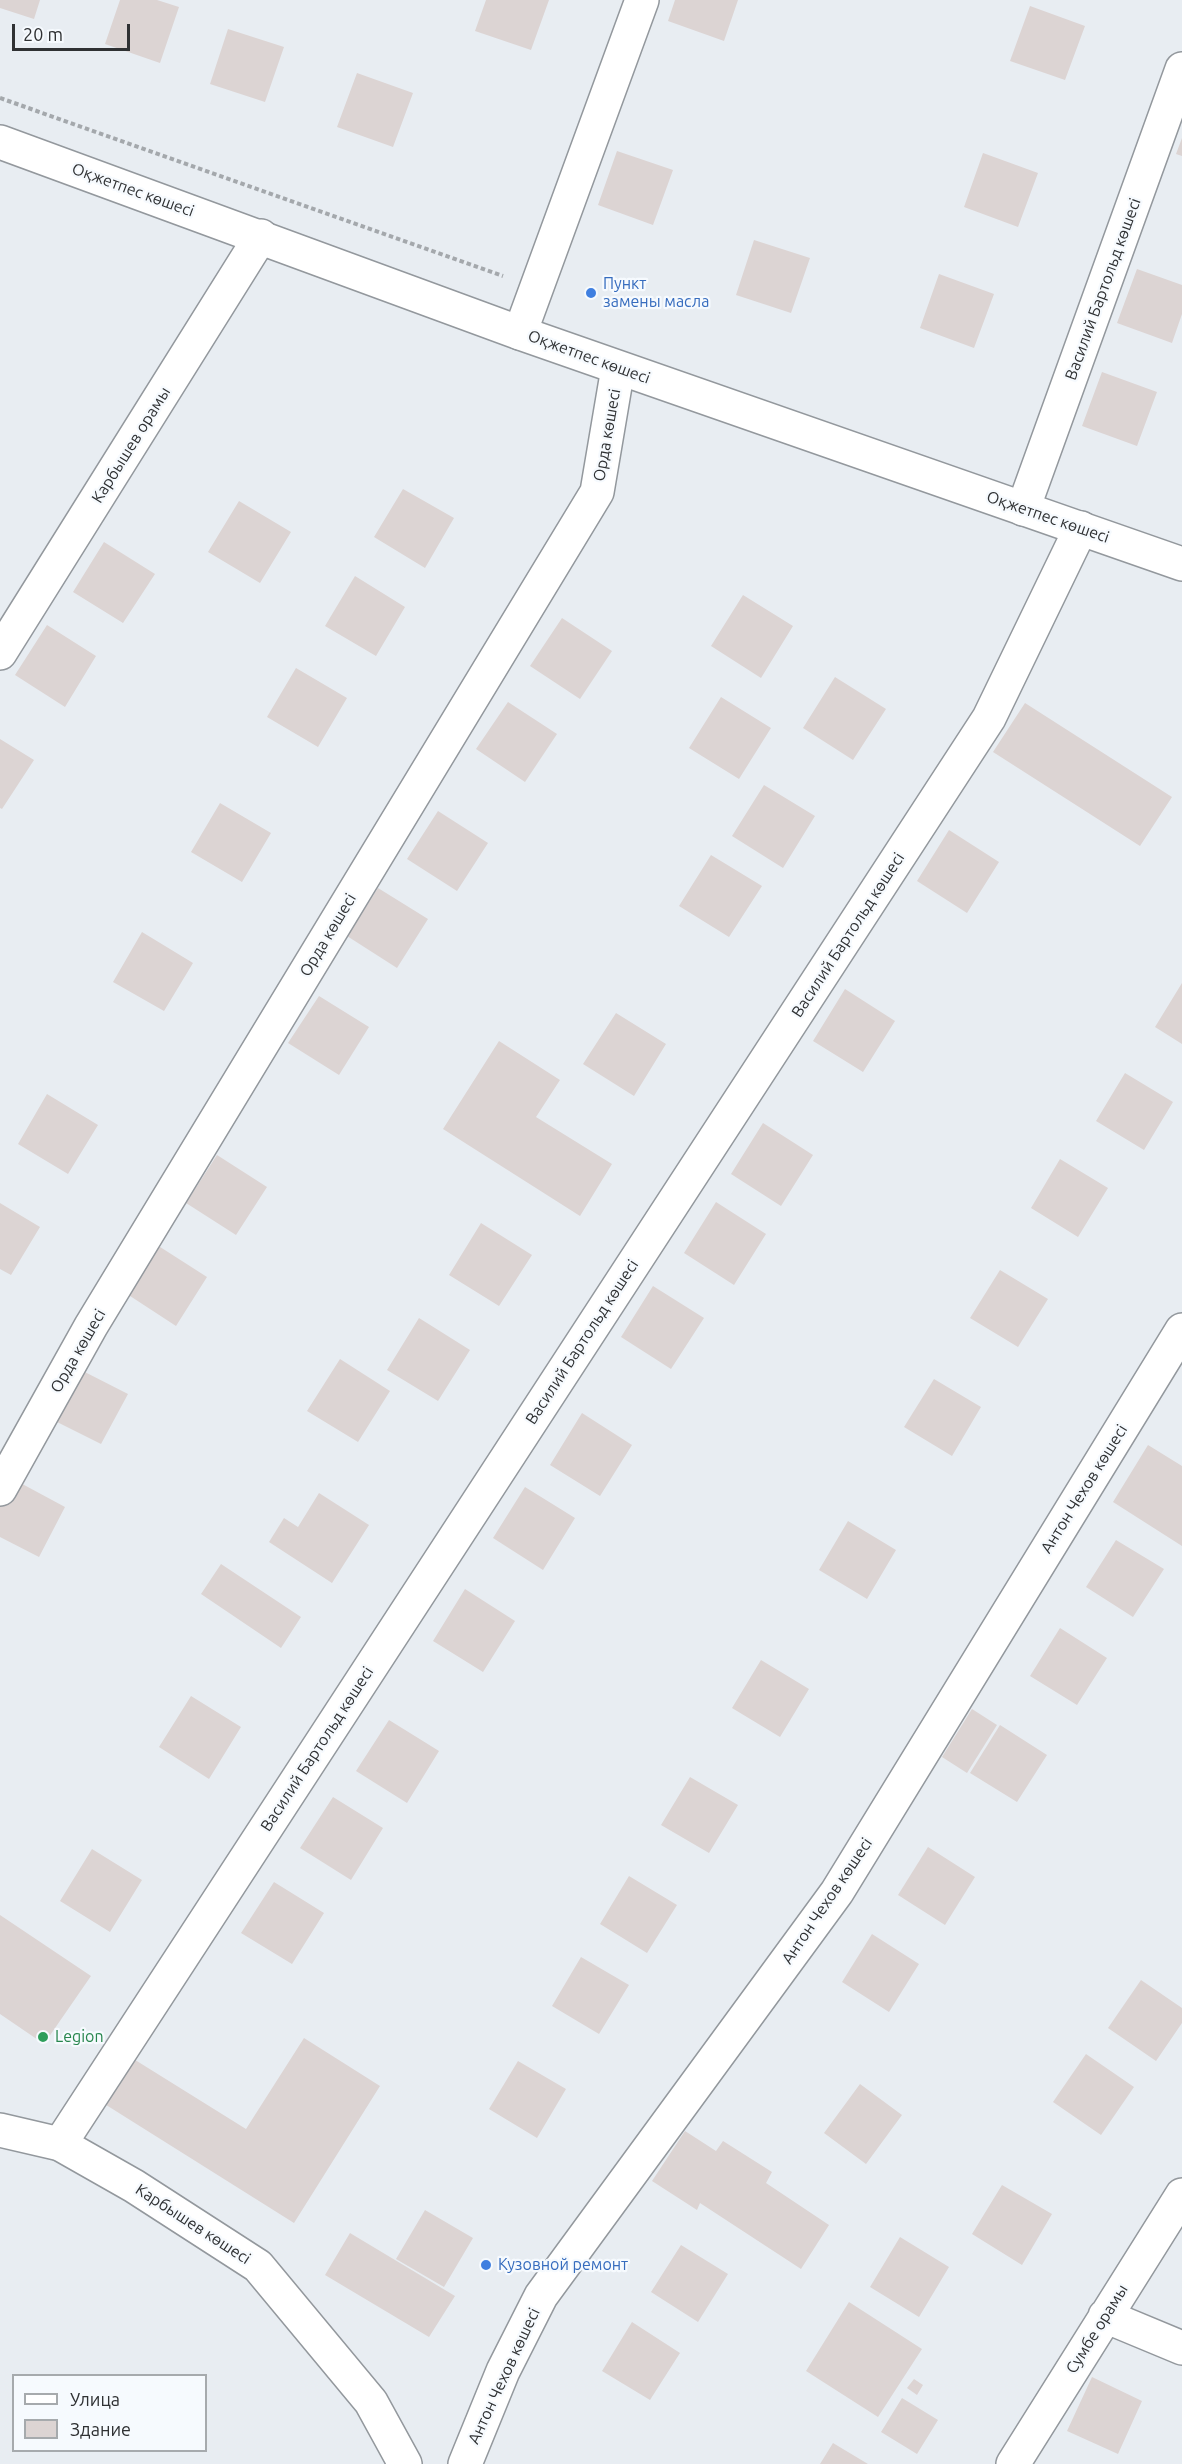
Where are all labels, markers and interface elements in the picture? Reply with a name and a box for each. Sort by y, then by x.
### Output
scale bar [15,12,134,50]
text: 20 m [23,24,63,44]
street label: Оқжетпес көшесі [69,159,197,221]
street label: Василий Бартольд көшесі [1061,195,1145,383]
place label: Пункт замены масла [603,274,709,312]
marker: Пункт замены масла [584,286,598,300]
street label: Оқжетпес көшесі [525,326,653,388]
street label: Карбышев орамы [88,383,174,507]
street label: Орда көшесі [589,387,625,483]
street label: Оқжетпес көшесі [984,487,1112,547]
street label: Василий Бартольд көшесі [788,849,908,1021]
street label: Орда көшесі [296,890,360,980]
street label: Василий Бартольд көшесі [522,1256,642,1428]
street label: Орда көшесі [46,1306,110,1396]
street label: Антон Чехов көшесі [1037,1421,1131,1557]
street label: Василий Бартольд көшесі [257,1663,377,1835]
street label: Антон Чехов көшесі [778,1834,876,1968]
place label: Legion [55,2027,104,2047]
marker: Legion [36,2030,50,2044]
street label: Карбышев көшесі [132,2180,254,2268]
place label: Кузовной ремонт [498,2255,628,2275]
marker: Кузовной ремонт [479,2258,493,2272]
street label: Сумбе орамы [1062,2281,1132,2377]
street label: Антон Чехов көшесі [464,2305,544,2447]
legend [12,2374,207,2452]
text: Улица [70,2389,120,2409]
text: Здание [70,2419,131,2439]

